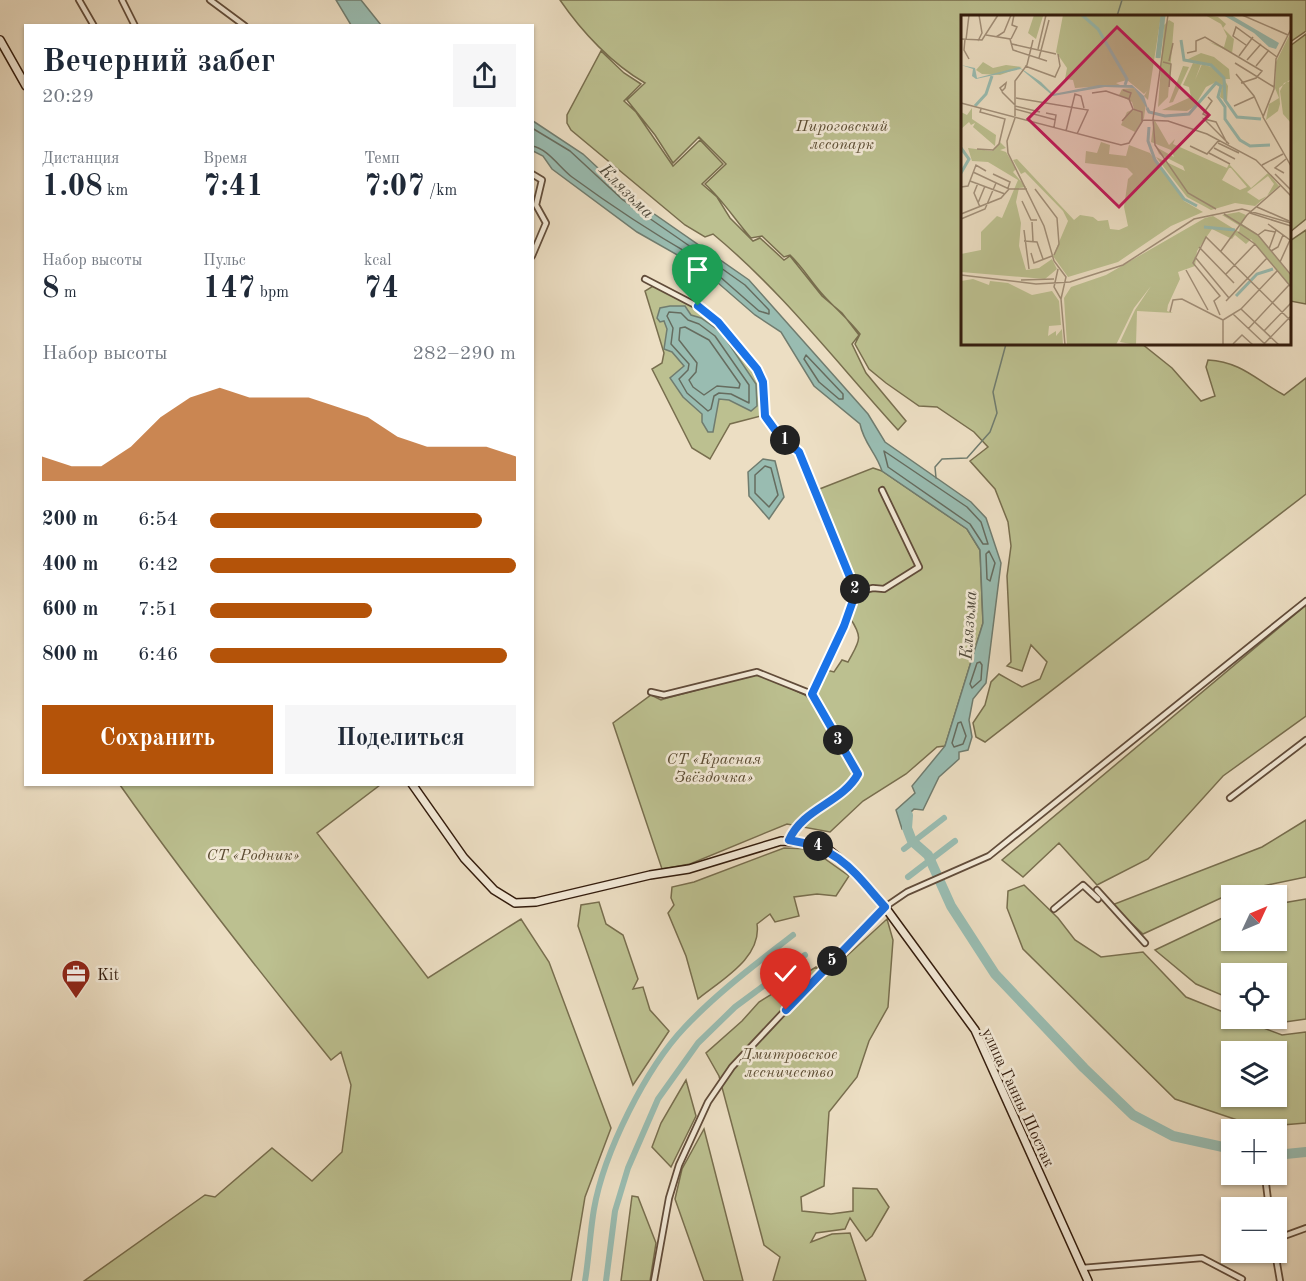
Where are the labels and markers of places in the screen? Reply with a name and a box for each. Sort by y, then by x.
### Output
pin [672,244,723,306]
pin: 1 [770,425,800,455]
pin: 2 [840,574,870,604]
pin: 3 [823,725,853,755]
pin: 4 [803,831,833,861]
pin: 5 [817,946,847,976]
pin [760,948,811,1010]
office icon: Kit [60,958,92,1000]
place label: Kit [97,968,119,984]

